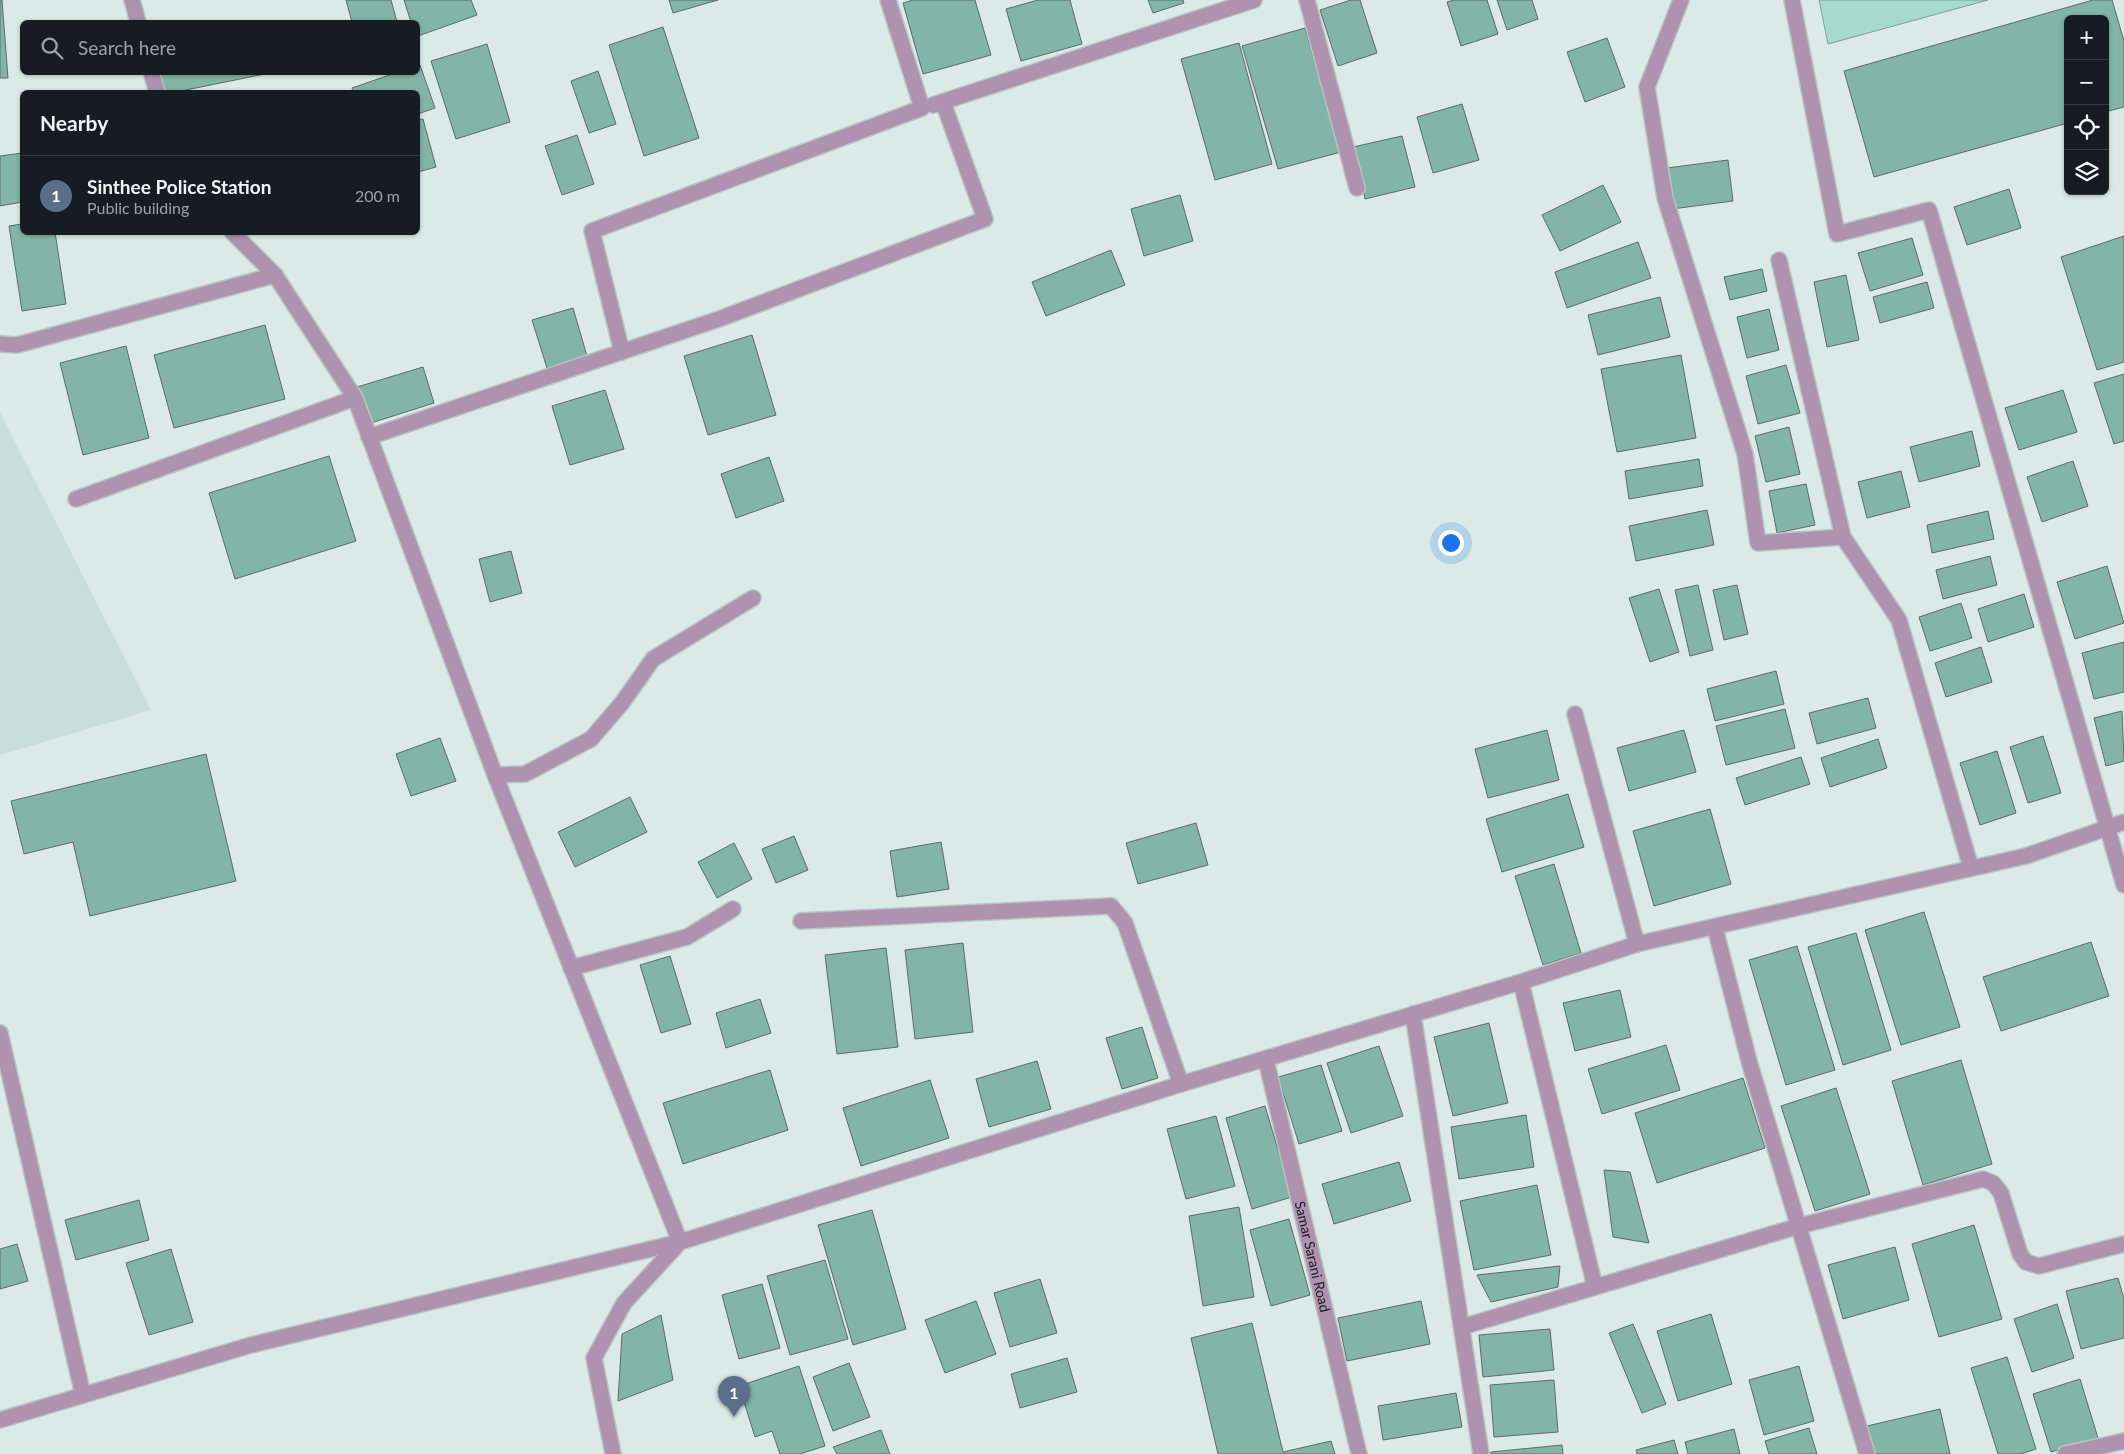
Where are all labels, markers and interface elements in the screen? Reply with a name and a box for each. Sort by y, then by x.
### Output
map controls [2064,15,2109,195]
button: + [2064,15,2109,60]
search box [20,20,420,75]
icon: search [38,34,66,62]
text: Search here [78,36,176,59]
button: − [2064,60,2109,105]
button: locate [2064,105,2109,150]
text: Nearby [40,110,108,135]
button: layers [2064,150,2109,195]
text: Sinthee Police Station [87,175,271,198]
text: 1 [51,186,61,205]
text: 200 m [355,186,400,205]
text: Public building [87,198,189,217]
your location [1438,530,1464,556]
street label: Samar Sarani Road [1292,1199,1334,1314]
pin: 1 [718,1376,750,1417]

